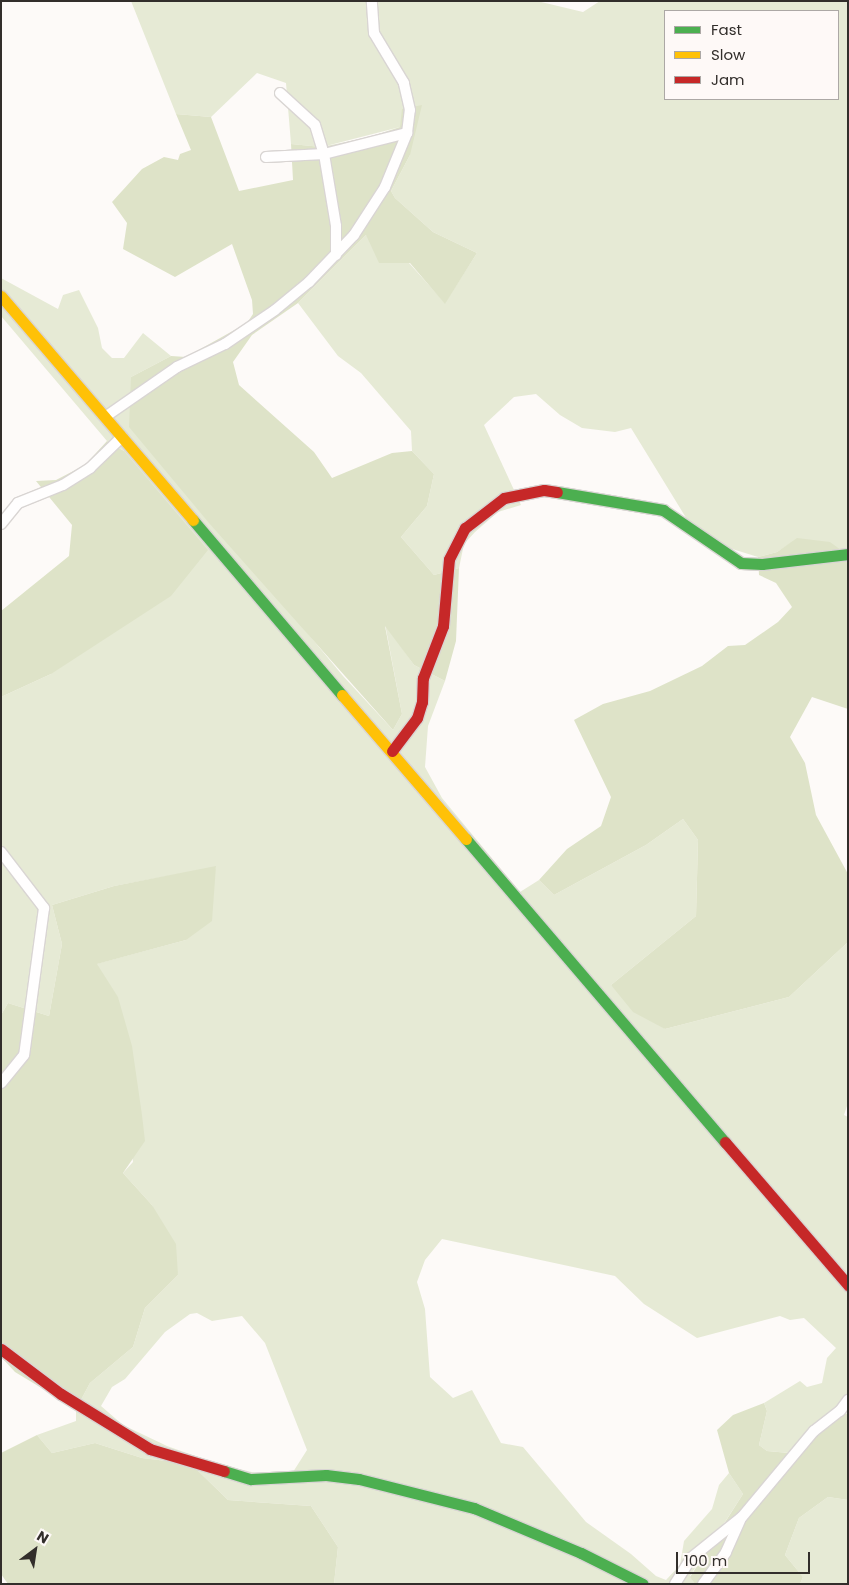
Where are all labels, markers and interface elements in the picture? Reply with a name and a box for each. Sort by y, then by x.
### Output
legend [664,10,839,100]
text: Fast [711,19,742,40]
text: Slow [711,44,745,65]
text: Jam [711,69,745,90]
north arrow [10,1525,60,1575]
text: N [33,1526,52,1548]
scale bar [679,1542,813,1574]
text: 100 m [684,1550,727,1571]

